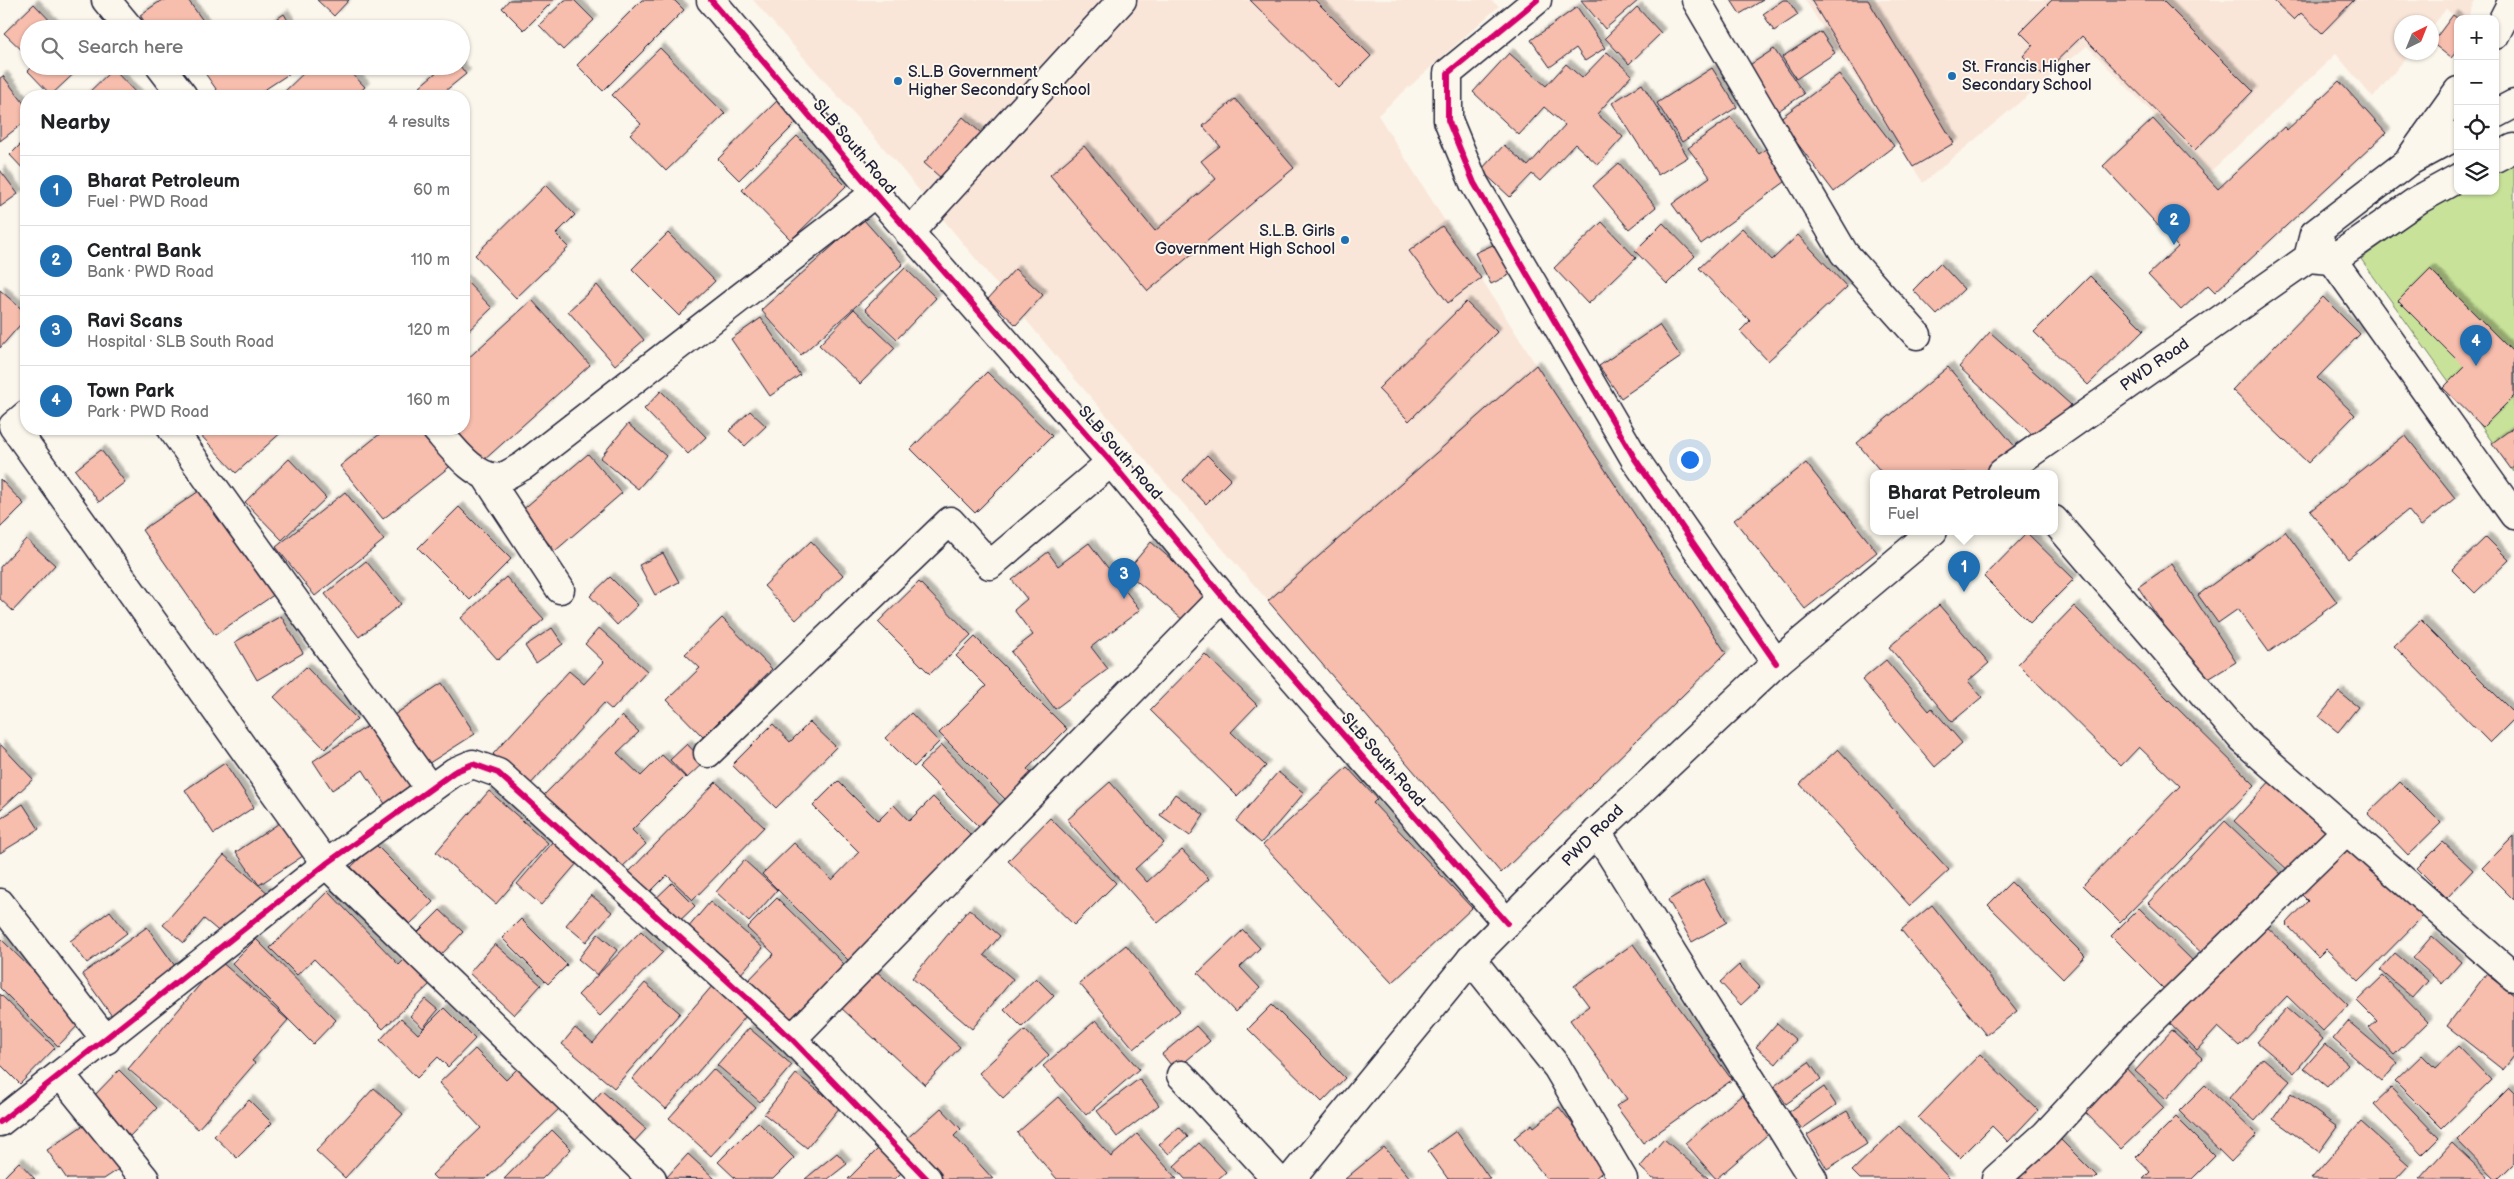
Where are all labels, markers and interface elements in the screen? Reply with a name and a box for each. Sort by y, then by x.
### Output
north arrow [2394,15,2439,60]
map controls [2454,15,2499,195]
button: + [2454,15,2499,60]
search box [20,20,470,75]
icon: search [38,34,66,62]
text: Search here [78,36,183,59]
place label: St. Francis Higher Secondary School [1962,58,2092,95]
button: − [2454,60,2499,105]
place label: S.L.B Government Higher Secondary School [908,63,1090,100]
marker: St. Francis Higher Secondary School [1946,70,1958,82]
marker: S.L.B Government Higher Secondary School [892,75,904,87]
street label: SLB South Road [809,96,899,198]
button: locate [2454,105,2499,150]
text: Nearby [40,110,110,135]
text: 4 results [388,113,450,132]
button: layers [2454,150,2499,195]
text: Bharat Petroleum [87,170,240,193]
text: 1 [53,181,59,200]
text: 60 m [413,181,450,200]
text: Fuel · PWD Road [87,193,208,212]
pin: 2 [2158,204,2190,245]
place label: S.L.B. Girls Government High School [1155,222,1335,259]
marker: S.L.B. Girls Government High School [1339,234,1351,246]
text: Central Bank [87,240,201,263]
text: 2 [51,251,61,270]
text: 110 m [411,251,450,270]
text: Bank · PWD Road [87,263,214,282]
text: Ravi Scans [87,310,183,333]
text: 3 [51,321,61,340]
text: 120 m [407,321,450,340]
pin: 4 [2460,325,2492,366]
text: Hospital · SLB South Road [87,333,274,352]
street label: PWD Road [2117,334,2193,396]
text: Town Park [87,380,174,403]
text: 4 [51,391,61,410]
text: 160 m [407,391,450,410]
street label: SLB South Road [1074,402,1166,504]
text: Park · PWD Road [87,403,209,422]
your location [1677,447,1703,473]
popup [1870,470,2058,535]
text: Bharat Petroleum [1887,482,2041,505]
text: Fuel [1887,505,1919,524]
pin: 1 [1948,551,1980,592]
pin: 3 [1108,558,1140,599]
street label: SLB South Road [1337,709,1429,811]
street label: PWD Road [1558,801,1628,871]

